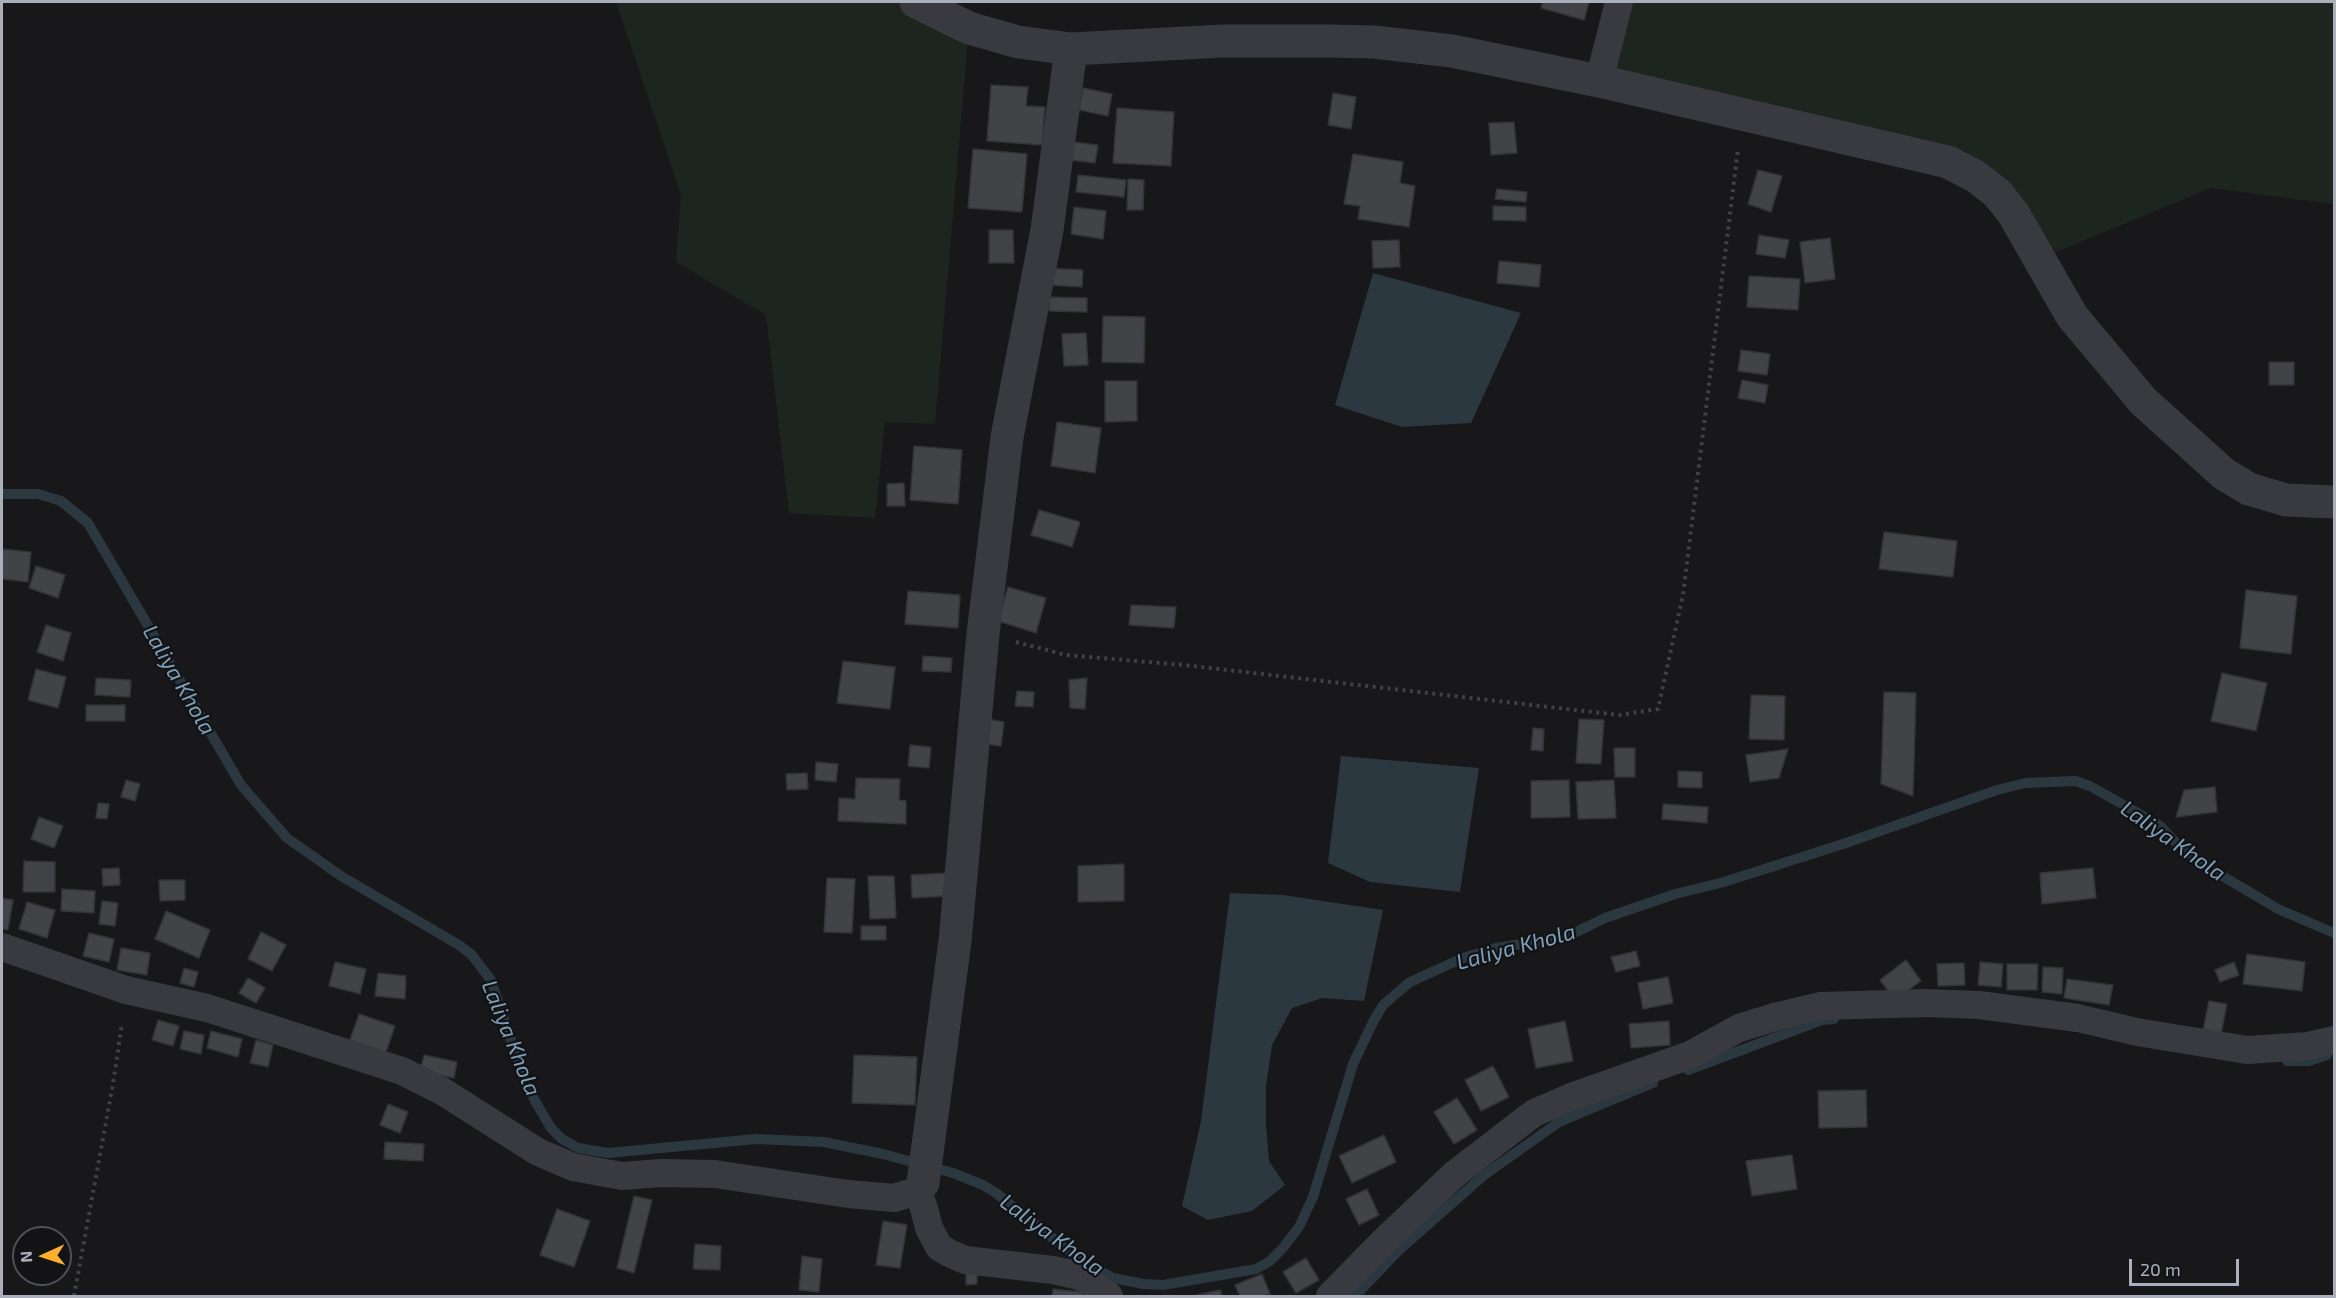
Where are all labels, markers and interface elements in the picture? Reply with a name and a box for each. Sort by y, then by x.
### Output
water label: Laliya Khola [137,620,221,740]
water label: Laliya Khola [2115,795,2231,887]
water label: Laliya Khola [1454,918,1578,976]
water label: Laliya Khola [476,976,546,1100]
water label: Laliya Khola [995,1188,1109,1282]
north arrow [12,1226,72,1286]
scale bar [2132,1247,2242,1285]
text: N [16,1251,35,1263]
text: 20 m [2140,1258,2181,1280]

